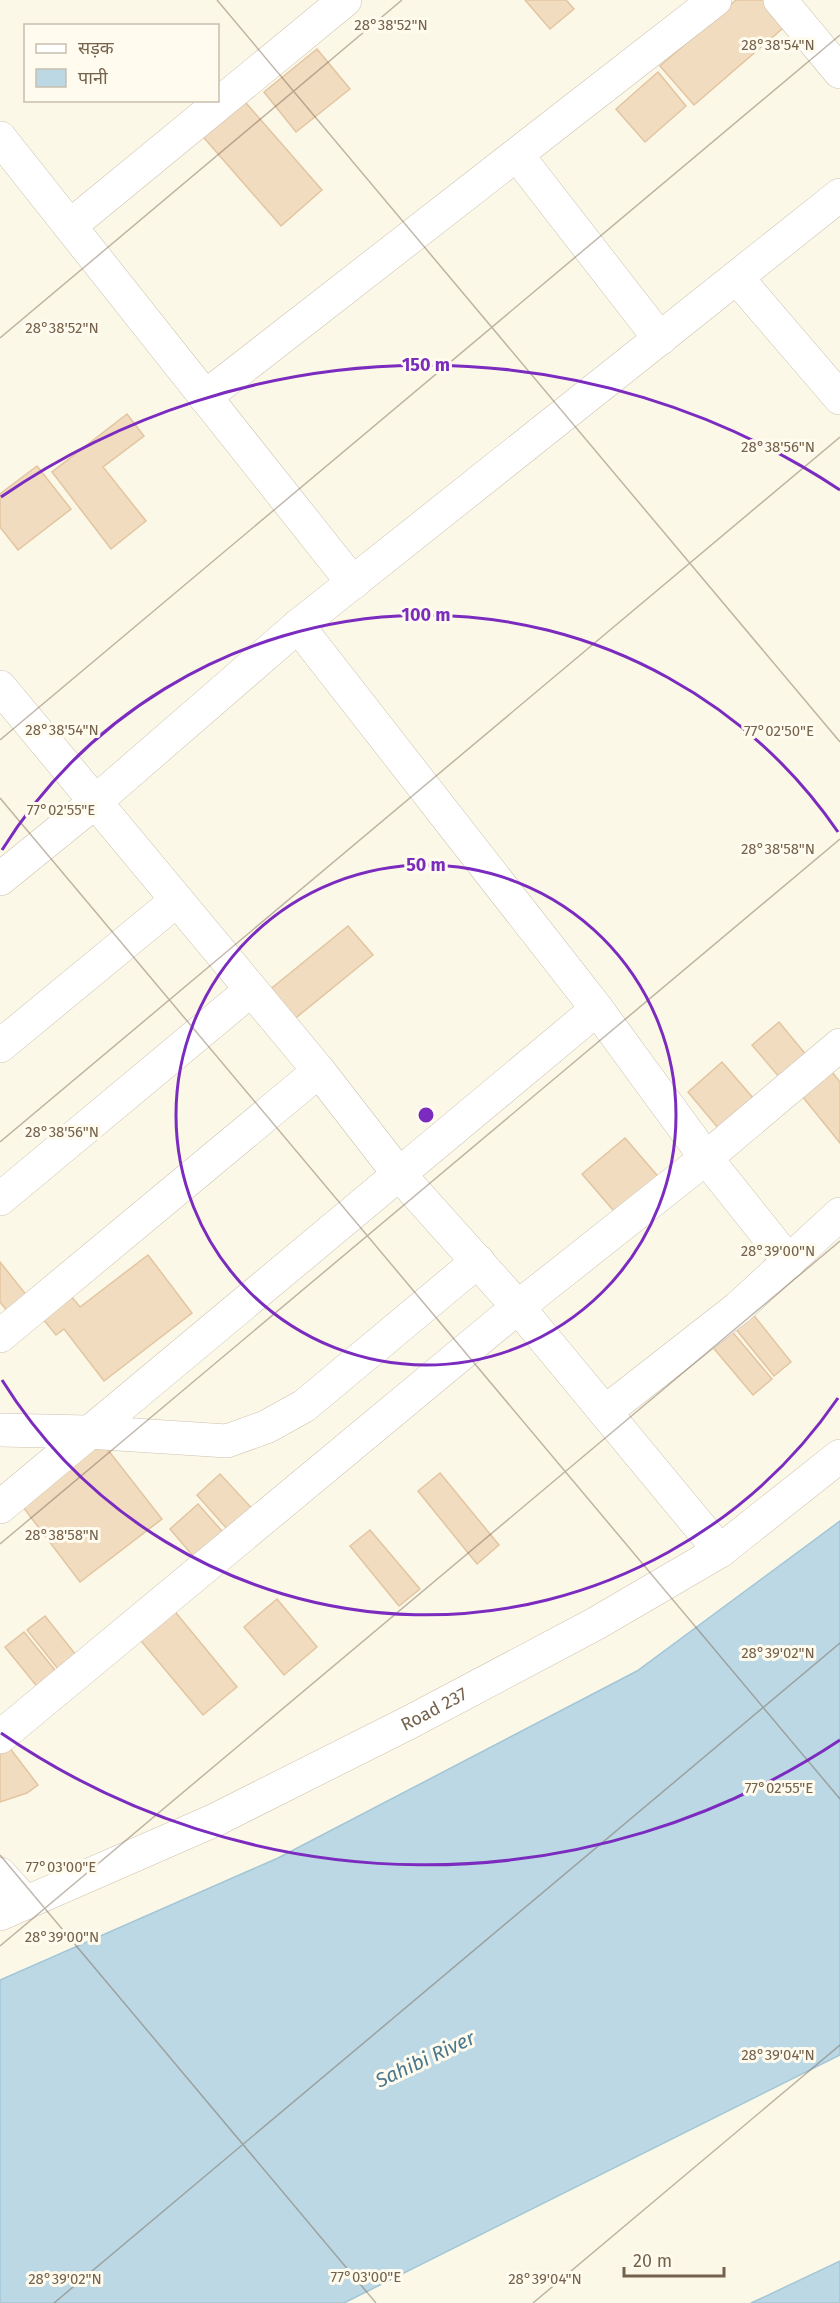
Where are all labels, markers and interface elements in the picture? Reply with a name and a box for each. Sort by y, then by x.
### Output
text: 28°38'52"N [354,16,428,34]
legend [24,24,219,102]
text: 28°38'54"N [741,36,815,54]
text: सड़क [78,37,115,59]
text: पानी [78,67,108,89]
text: 28°38'52"N [25,319,99,337]
text: 150 m [402,354,450,376]
text: 28°38'56"N [741,438,815,456]
text: 100 m [402,604,450,626]
text: 28°38'54"N [25,721,99,739]
text: 77°02'50"E [744,722,814,740]
text: 77°02'55"E [27,801,95,819]
text: 28°38'58"N [741,840,815,858]
text: 50 m [406,854,446,876]
centre of rings [416,1105,436,1125]
text: 28°38'56"N [25,1123,99,1141]
text: 28°39'00"N [741,1242,815,1260]
text: 28°38'58"N [25,1526,99,1544]
text: 28°39'02"N [741,1644,815,1662]
street label: Road 237 [397,1683,471,1736]
text: 77°02'55"E [745,1779,813,1797]
text: 77°03'00"E [26,1858,96,1876]
text: 28°39'00"N [25,1928,99,1946]
water label: Sahibi River [371,2025,480,2093]
text: 28°39'04"N [741,2046,815,2064]
scale bar [624,2240,724,2278]
text: 20 m [633,2250,672,2272]
text: 77°03'00"E [331,2268,401,2286]
text: 28°39'02"N [28,2270,102,2288]
text: 28°39'04"N [508,2270,582,2288]

